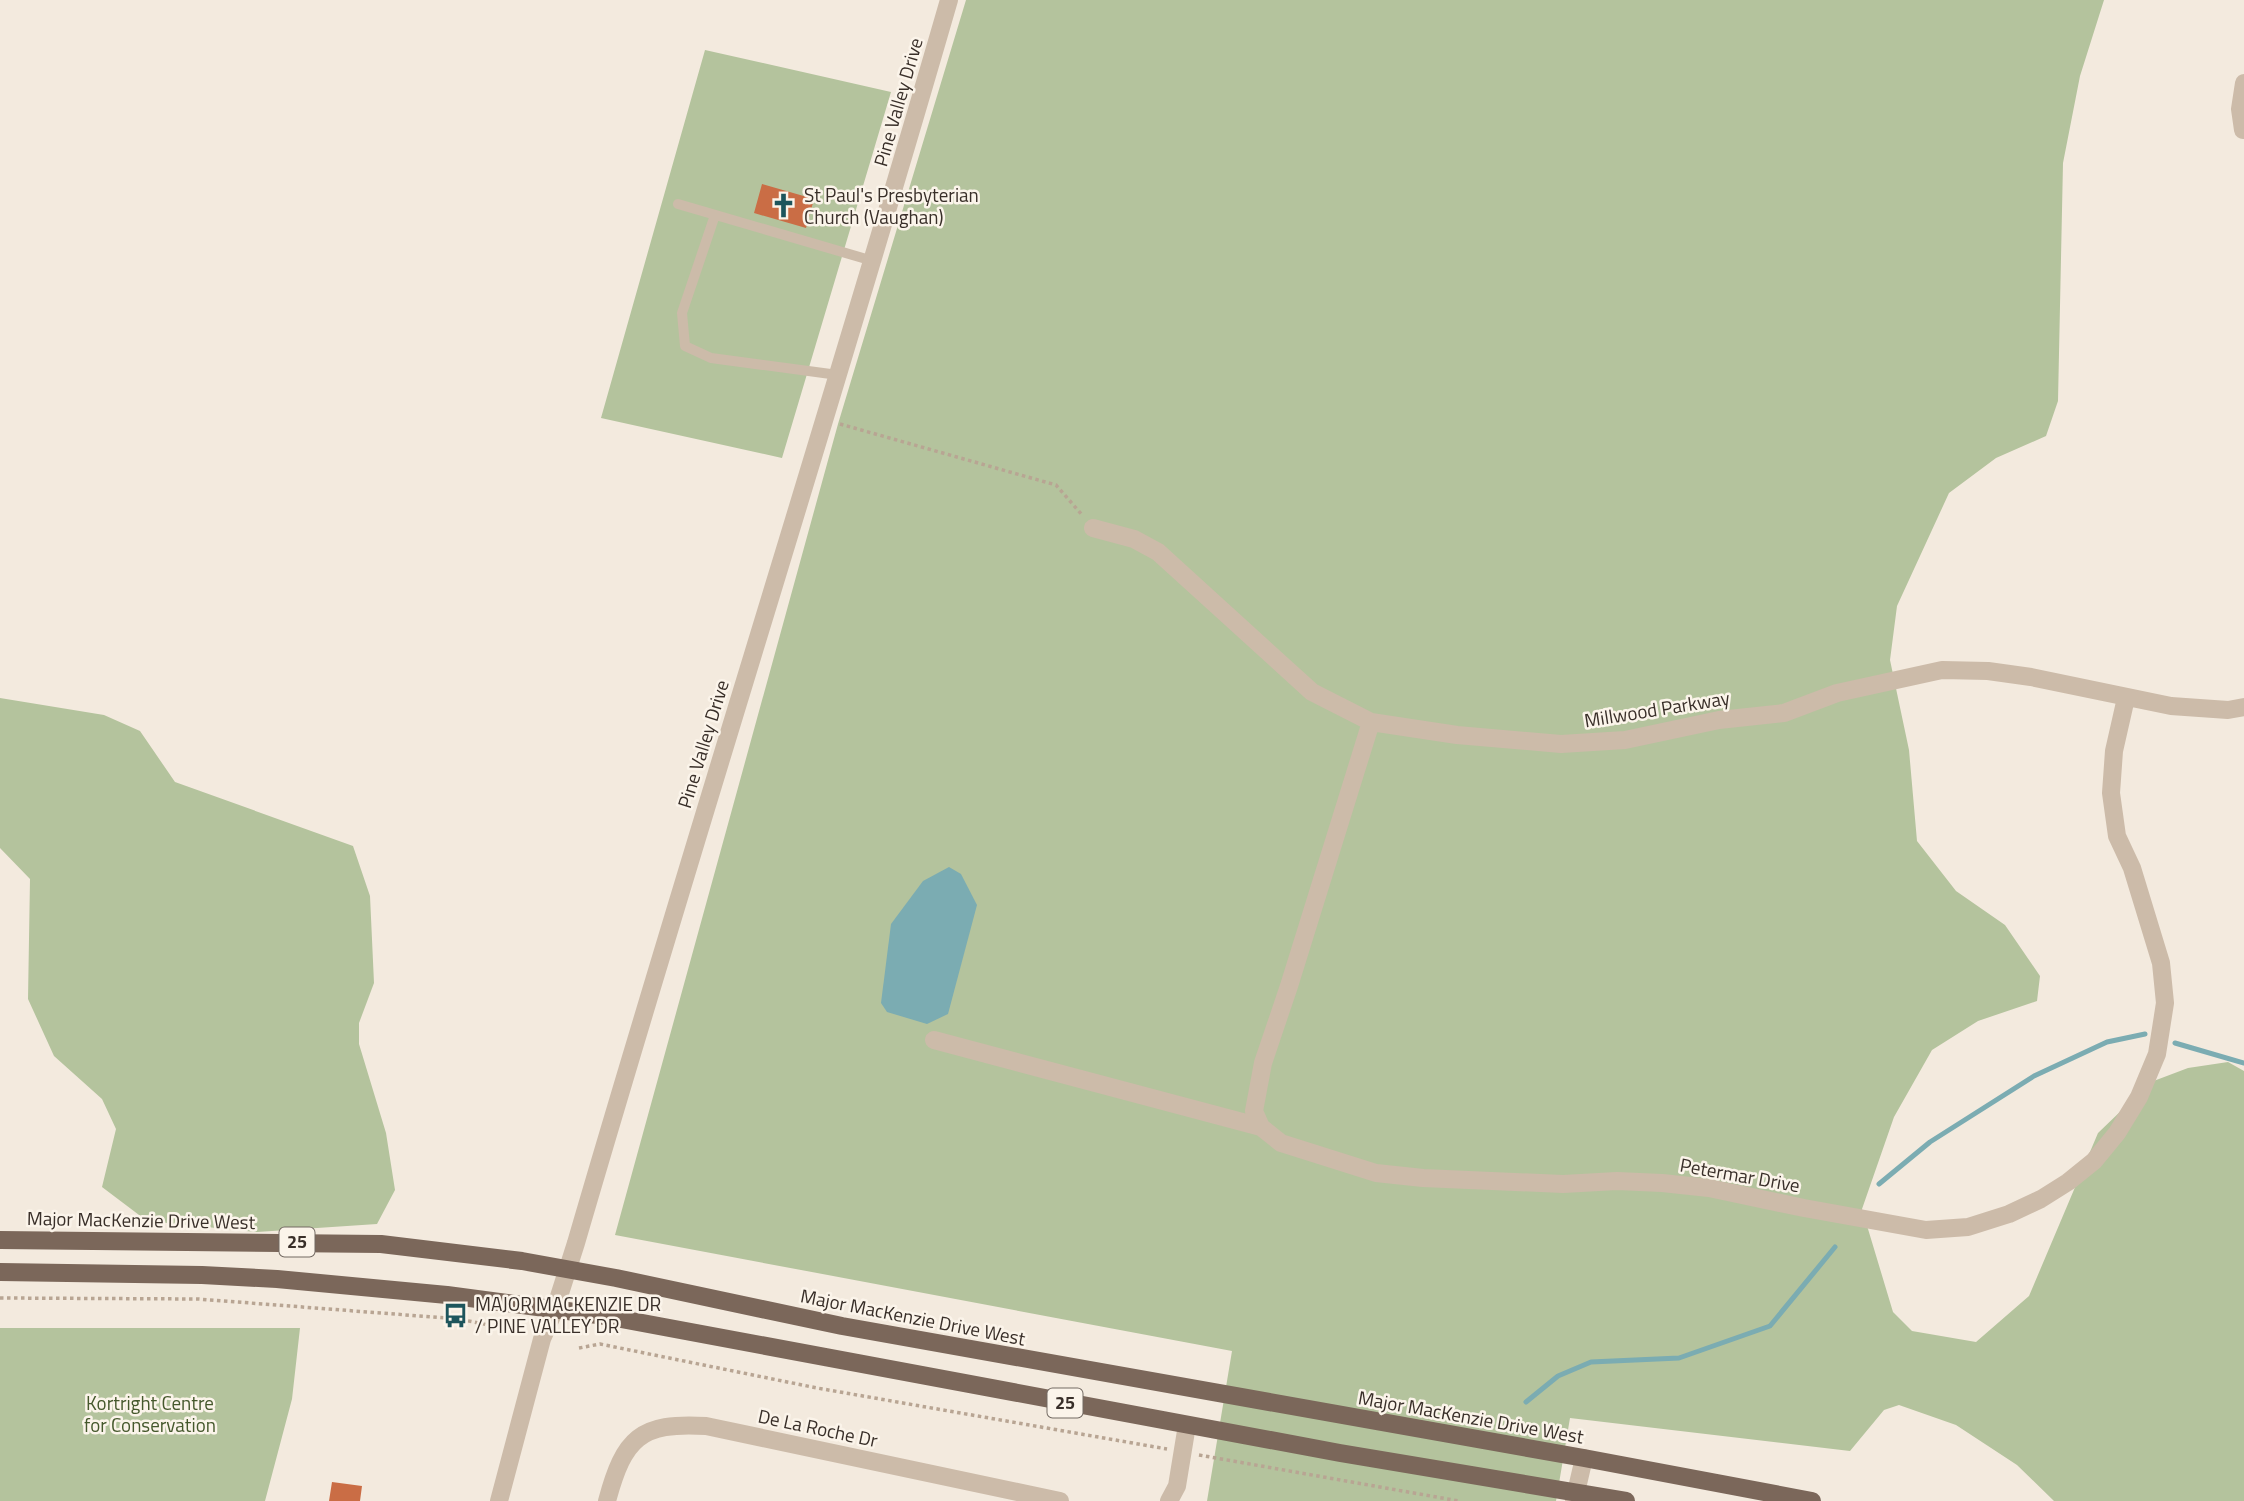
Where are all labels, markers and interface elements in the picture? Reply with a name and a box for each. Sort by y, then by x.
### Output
street label: Pine Valley Drive [865,34,930,170]
place label: St Paul's Presbyterian Church (Vaughan) [804,180,979,231]
church icon: St Paul's Presbyterian Church (Vaughan) [770,192,798,220]
street label: Pine Valley Drive [669,676,736,811]
street label: Millwood Parkway [1582,683,1732,734]
street label: Petermar Drive [1678,1150,1802,1199]
street label: Major MacKenzie Drive West [27,1203,256,1236]
road number: 25 [280,1227,314,1256]
street label: Major MacKenzie Drive West [798,1280,1028,1353]
place label: MAJOR MACKENZIE DR / PINE VALLEY DR [475,1289,661,1340]
bus stop icon: MAJOR MACKENZIE DR / PINE VALLEY DR [441,1301,469,1329]
street label: Major MacKenzie Drive West [1356,1382,1586,1451]
park label: Kortright Centre for Conservation [84,1388,216,1439]
road number: 25 [1048,1388,1082,1418]
street label: De La Roche Dr [756,1401,881,1454]

